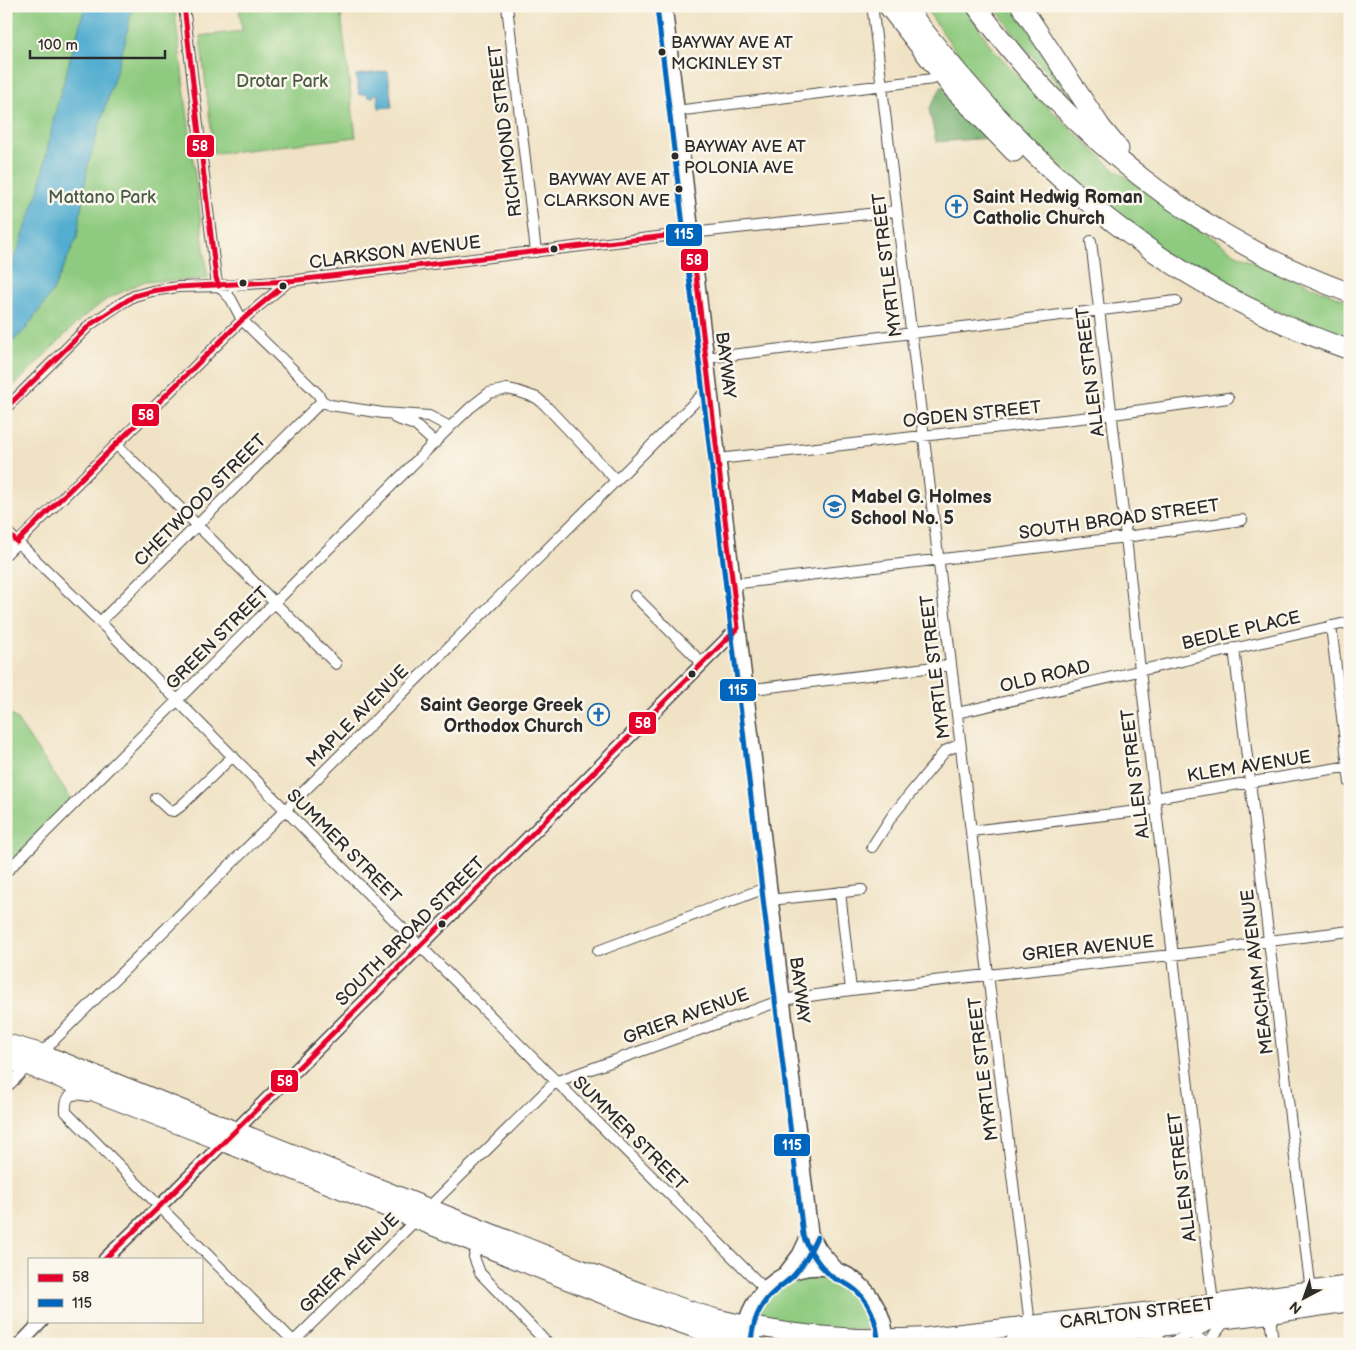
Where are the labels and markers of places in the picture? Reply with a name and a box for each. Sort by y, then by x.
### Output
place label: BAYWAY AVE AT MCKINLEY ST [671,33,794,74]
marker: BAYWAY AVE AT MCKINLEY ST [657,47,667,57]
place label: BAYWAY AVE AT POLONIA AVE [684,137,807,178]
marker: BAYWAY AVE AT POLONIA AVE [670,151,680,161]
place label: BAYWAY AVE AT CLARKSON AVE [543,170,671,211]
marker: BAYWAY AVE AT CLARKSON AVE [674,184,684,194]
place label: Saint Hedwig Roman Catholic Church [973,187,1143,229]
church icon: Saint Hedwig Roman Catholic Church [945,195,969,219]
unlabelled marker [549,244,559,254]
unlabelled marker [238,278,248,288]
unlabelled marker [278,281,288,291]
place label: Mabel G. Holmes School No. 5 [851,487,992,529]
school or university icon: Mabel G. Holmes School No. 5 [823,495,847,519]
unlabelled marker [687,669,697,679]
place label: Saint George Greek Orthodox Church [420,695,584,737]
church icon: Saint George Greek Orthodox Church [587,703,611,727]
unlabelled marker [437,919,447,929]

